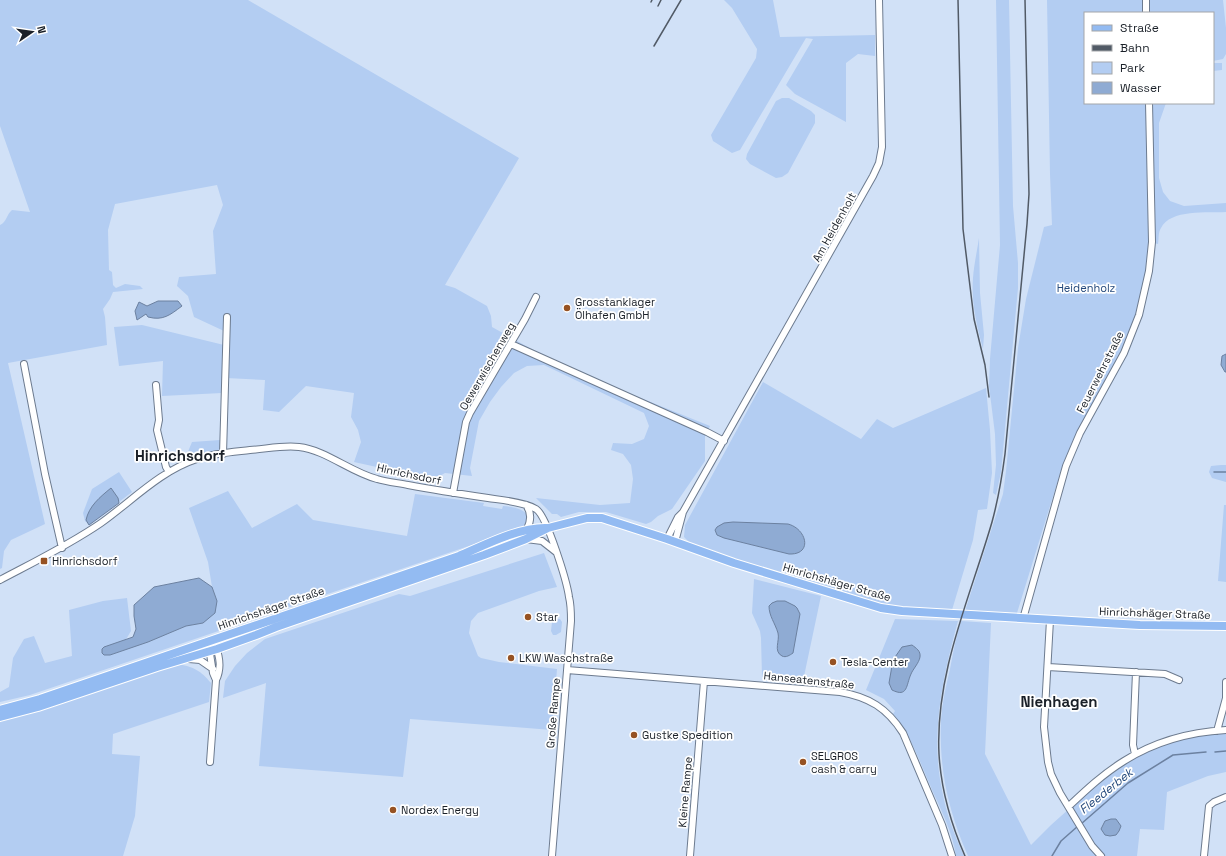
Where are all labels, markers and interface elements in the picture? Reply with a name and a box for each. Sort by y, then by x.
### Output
north arrow [12,12,52,52]
legend [1084,12,1214,104]
text: Straße [1120,20,1159,36]
text: N [34,25,49,35]
text: Bahn [1120,40,1150,56]
text: Park [1120,60,1145,76]
text: Wasser [1120,80,1162,96]
street label: Am Heidenholt [809,190,859,264]
park label: Heidenholz [1057,281,1116,295]
place label: Grosstanklager Ölhafen GmbH [575,295,655,322]
marker: Grosstanklager Ölhafen GmbH [562,303,572,313]
street label: Oewerwischenweg [456,320,518,412]
street label: Feuerwehrstraße [1073,329,1127,415]
district label: Hinrichsdorf [135,446,226,465]
street label: Hinrichsdorf [376,460,443,488]
place label: Hinrichsdorf [52,554,118,568]
marker: Hinrichsdorf [39,556,49,566]
street label: Hinrichshäger Straße [781,560,893,604]
street label: Hinrichshäger Straße [216,583,326,633]
street label: Hinrichshäger Straße [1099,604,1211,622]
place label: Star [536,610,558,624]
marker: Star [523,612,533,622]
place label: LKW Waschstraße [519,651,613,665]
marker: LKW Waschstraße [506,653,516,663]
place label: Tesla-Center [841,655,908,669]
marker: Tesla-Center [828,657,838,667]
street label: Hanseatenstraße [763,668,855,692]
street label: Große Rampe [543,677,563,749]
district label: Nienhagen [1020,692,1098,711]
place label: Gustke Spedition [642,728,733,742]
marker: Gustke Spedition [629,730,639,740]
place label: SELGROS cash & carry [811,749,877,776]
street label: Kleine Rampe [675,756,695,828]
marker: SELGROS cash & carry [798,757,808,767]
water label: Fleederbek [1076,764,1137,817]
place label: Nordex Energy [401,803,479,817]
marker: Nordex Energy [388,805,398,815]

